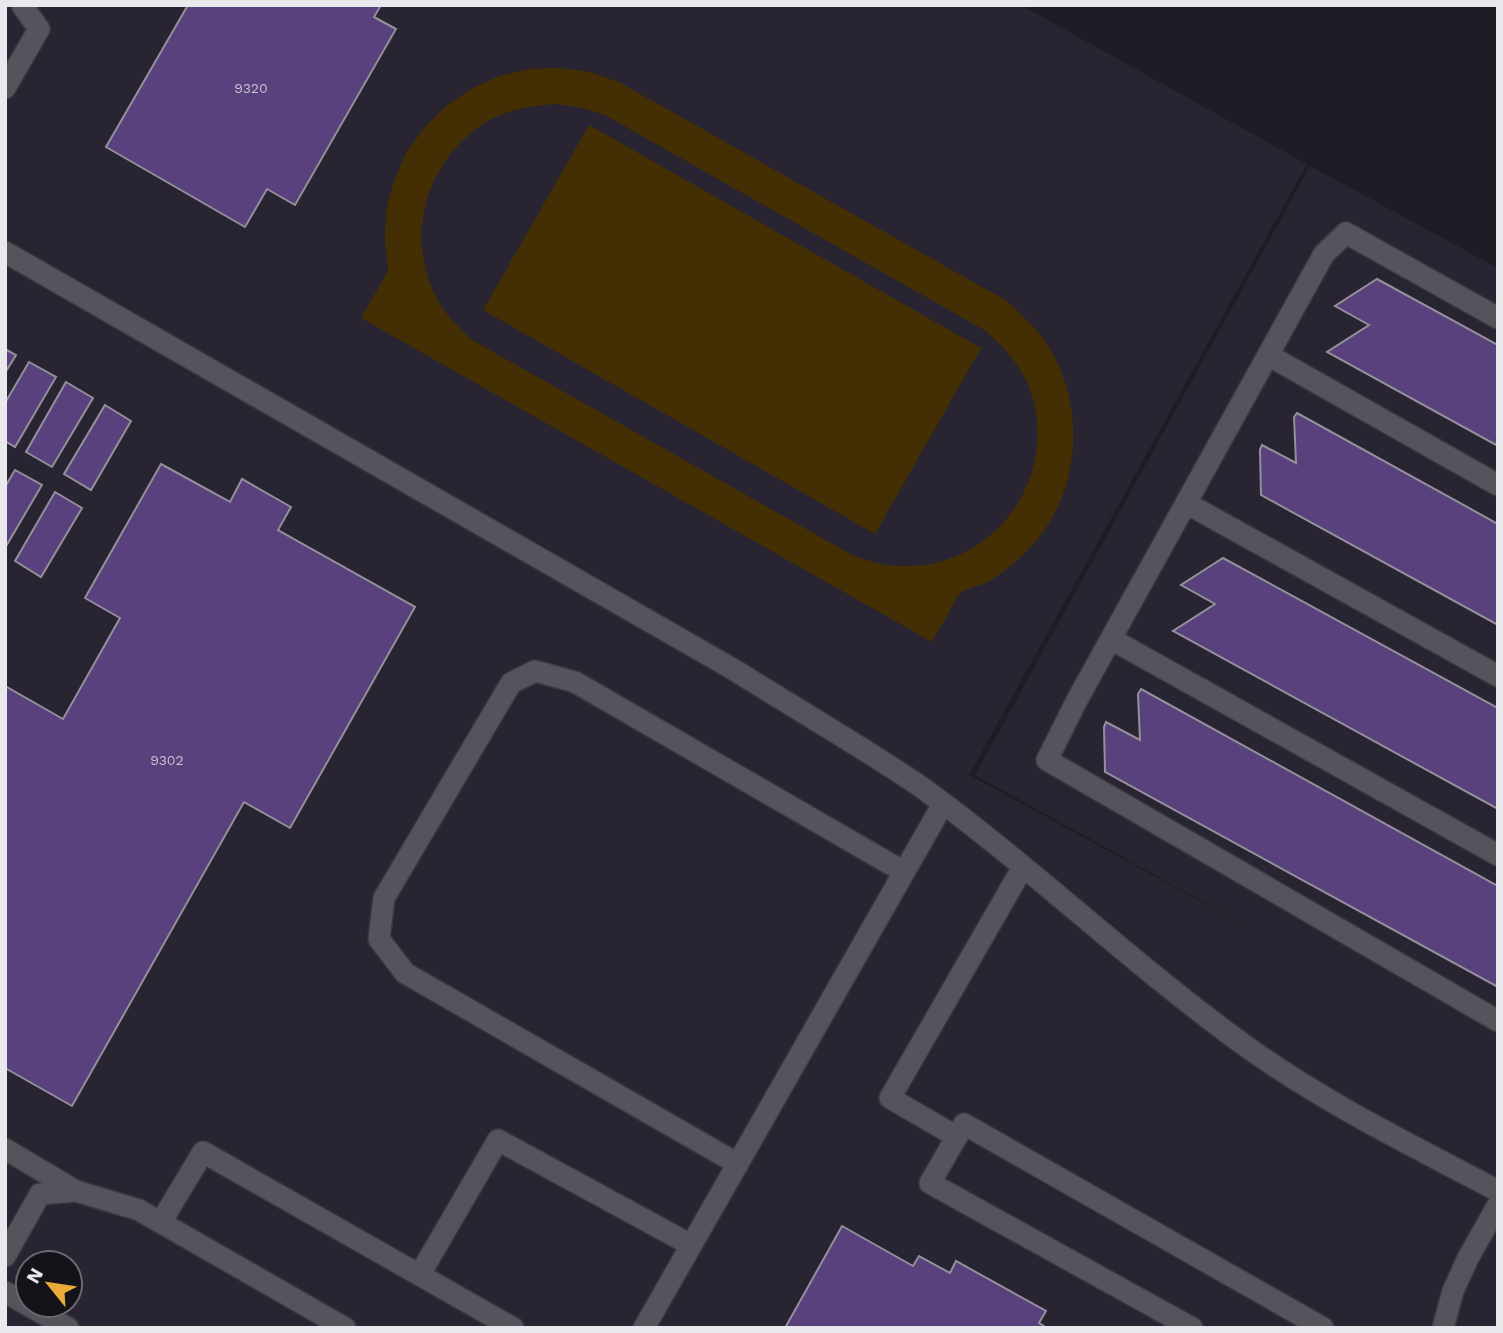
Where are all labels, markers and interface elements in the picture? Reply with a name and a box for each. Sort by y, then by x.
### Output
house number: 9320 [234,80,268,96]
house number: 9302 [150,752,184,768]
north arrow [14,1249,84,1319]
text: N [21,1264,48,1288]

